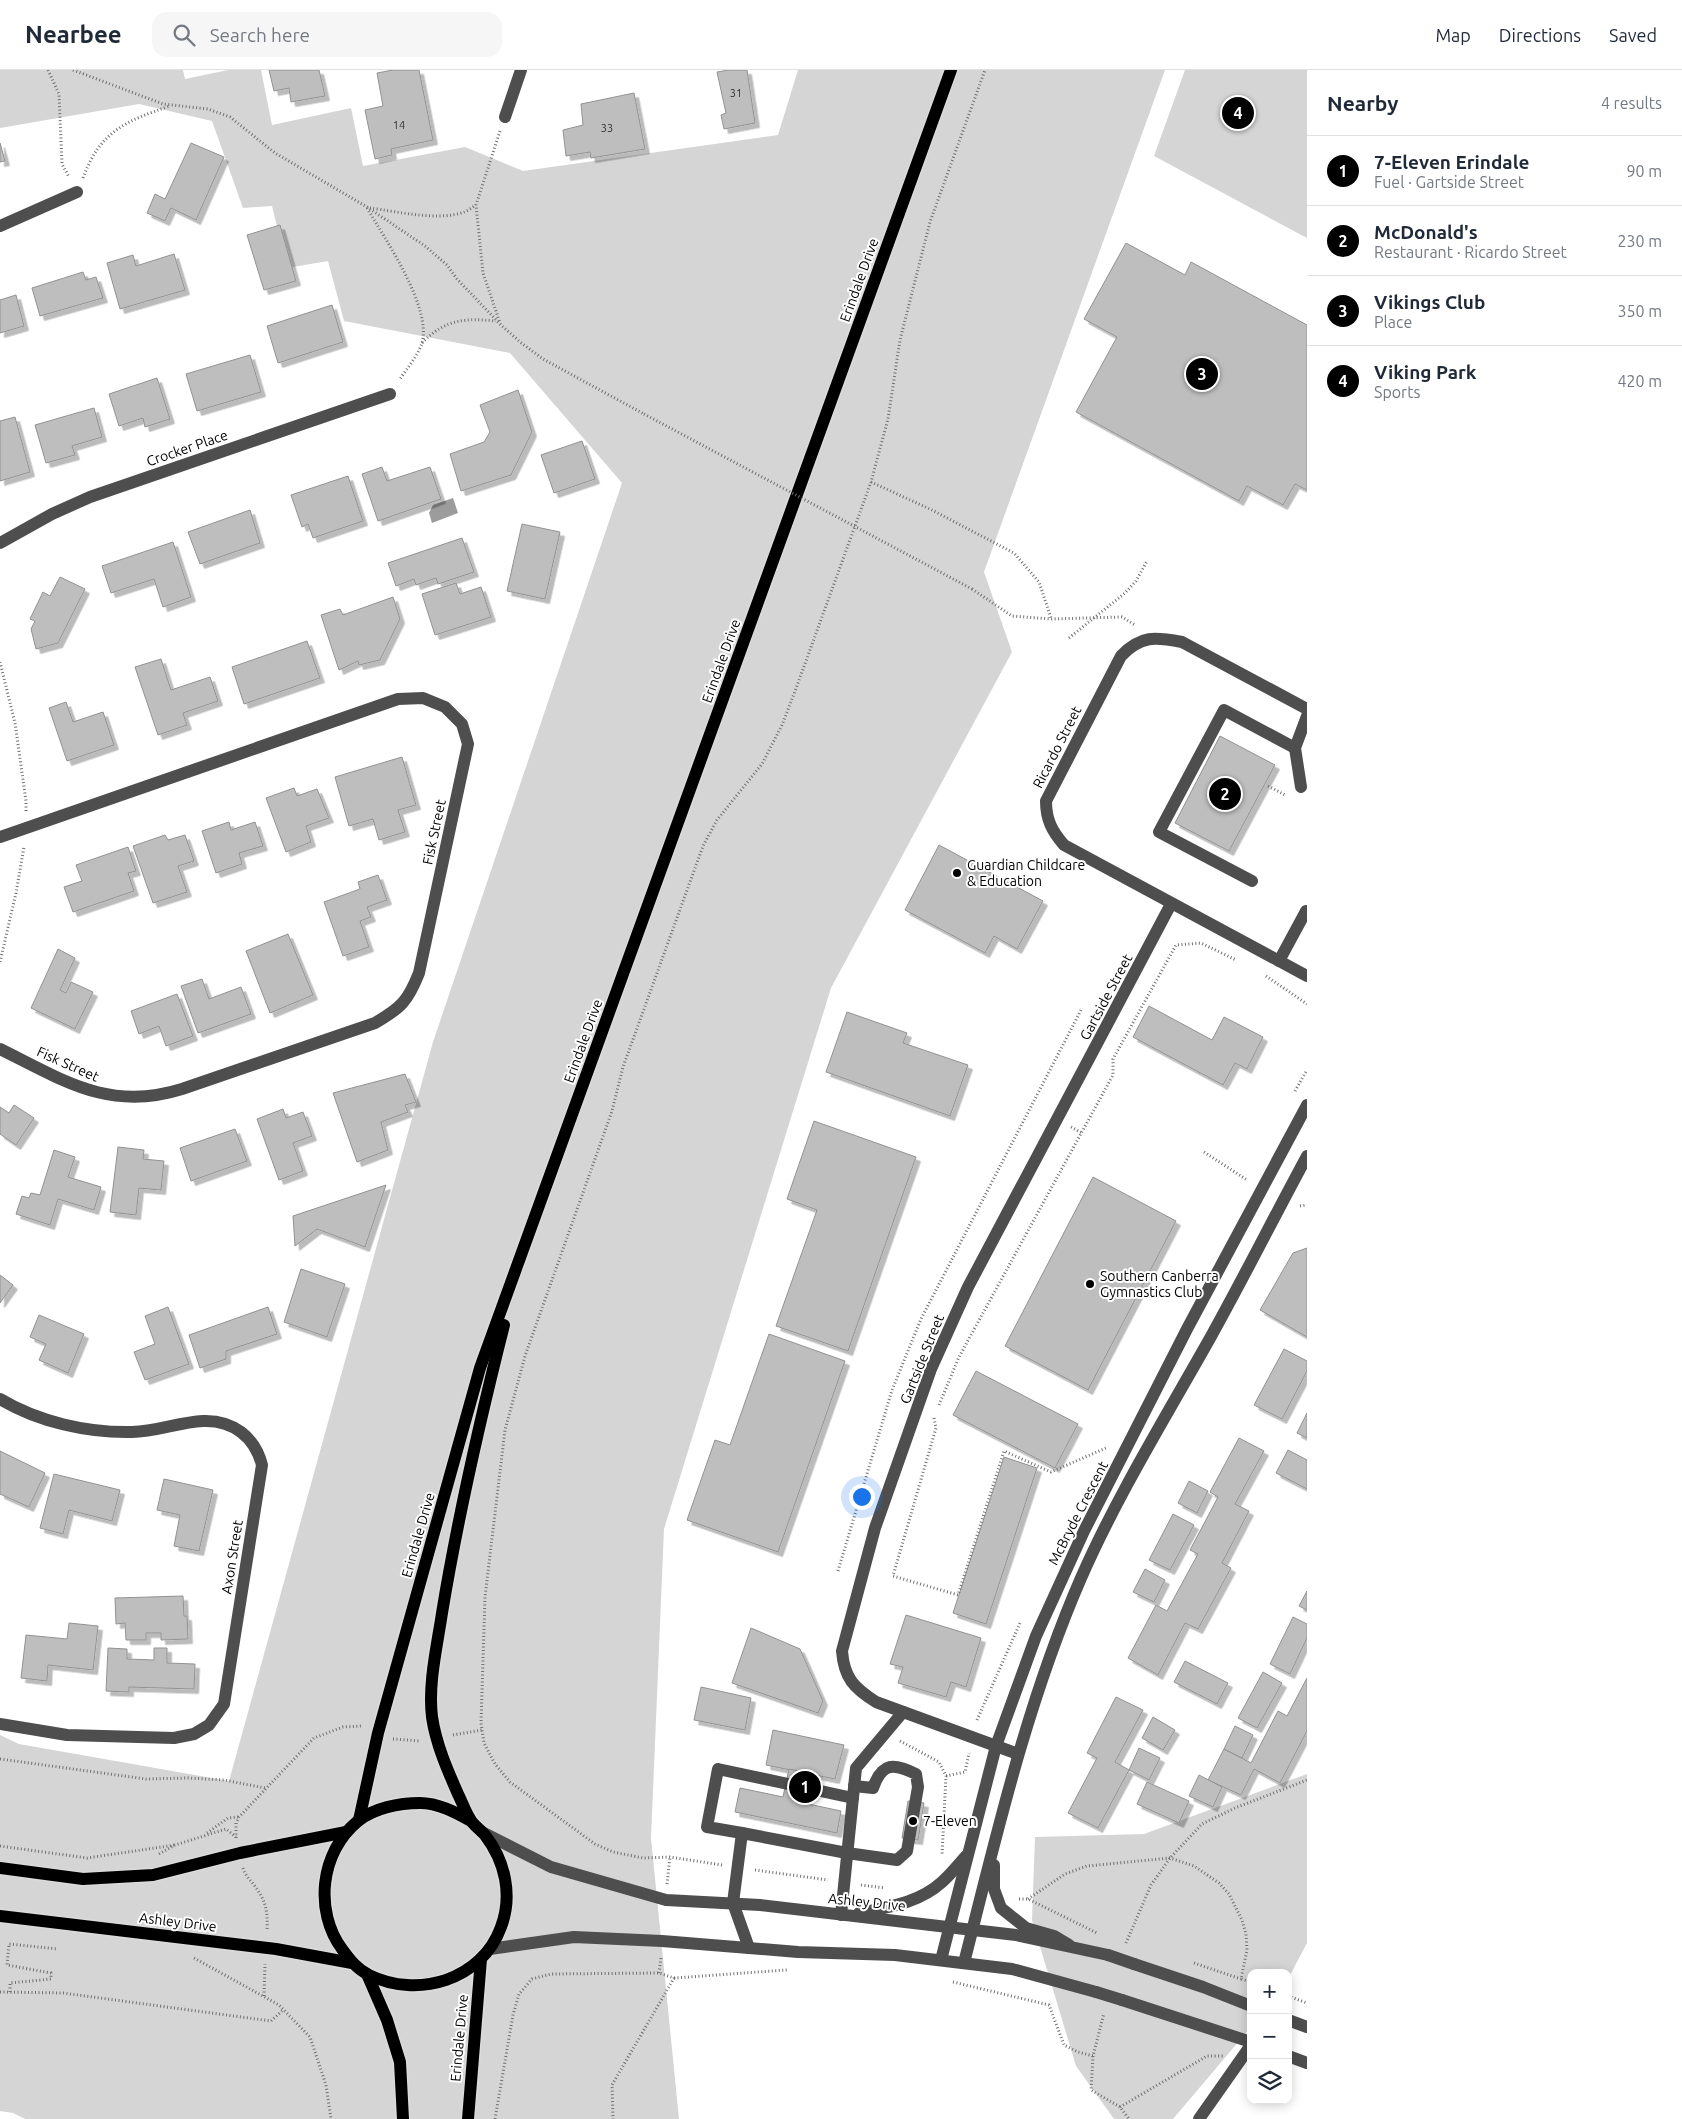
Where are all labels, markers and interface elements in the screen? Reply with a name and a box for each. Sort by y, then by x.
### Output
search box [152,12,502,57]
text: Nearbee [25,21,122,48]
icon: search [170,21,198,49]
text: Search here [210,24,310,46]
text: Map [1435,25,1471,45]
text: Directions [1499,25,1581,45]
text: Saved [1609,25,1657,45]
house number: 31 [730,87,742,99]
text: Nearby [1327,91,1398,115]
pin: 4 [1222,94,1254,132]
text: 4 results [1601,94,1662,112]
house number: 14 [393,119,405,131]
house number: 33 [601,122,613,134]
text: 7-Eleven Erindale [1374,151,1529,173]
text: 1 [1338,162,1348,180]
text: 90 m [1626,162,1662,180]
text: Fuel · Gartside Street [1374,173,1524,191]
text: McDonald's [1374,221,1478,243]
text: 2 [1338,232,1348,250]
text: 230 m [1617,232,1662,250]
street label: Erindale Drive [836,236,882,324]
text: Restaurant · Ricardo Street [1374,243,1567,261]
text: Vikings Club [1374,291,1485,313]
text: 3 [1338,302,1348,320]
text: 350 m [1617,302,1662,320]
text: Place [1374,313,1412,331]
pin: 3 [1186,355,1218,393]
text: Viking Park [1374,361,1476,383]
text: 4 [1338,372,1348,390]
text: 420 m [1617,372,1662,390]
text: Sports [1374,383,1420,401]
street label: Crocker Place [144,427,230,469]
street label: Erindale Drive [698,617,744,705]
street label: Ricardo Street [1029,703,1085,791]
pin: 2 [1209,775,1241,813]
street label: Fisk Street [419,797,449,866]
place label: Guardian Childcare & Education [967,857,1085,889]
marker: Guardian Childcare & Education [951,867,963,879]
street label: Gartside Street [1077,951,1136,1043]
street label: Erindale Drive [560,997,606,1085]
street label: Fisk Street [34,1043,102,1085]
place label: Southern Canberra Gymnastics Club [1100,1268,1219,1300]
marker: Southern Canberra Gymnastics Club [1084,1278,1096,1290]
street label: Gartside Street [897,1312,947,1406]
street label: McBryde Crescent [1045,1458,1111,1568]
your location [849,1484,875,1510]
street label: Erindale Drive [398,1491,438,1579]
street label: Axon Street [218,1518,246,1595]
pin: 1 [789,1768,821,1806]
place label: 7-Eleven [923,1813,977,1829]
marker: 7-Eleven [907,1815,919,1827]
street label: Ashley Drive [827,1890,907,1914]
street label: Ashley Drive [138,1909,218,1935]
map controls [1247,1969,1292,2104]
button: + [1247,1969,1292,2014]
street label: Erindale Drive [447,1994,471,2082]
button: − [1247,2014,1292,2059]
button: layers [1247,2059,1292,2104]

